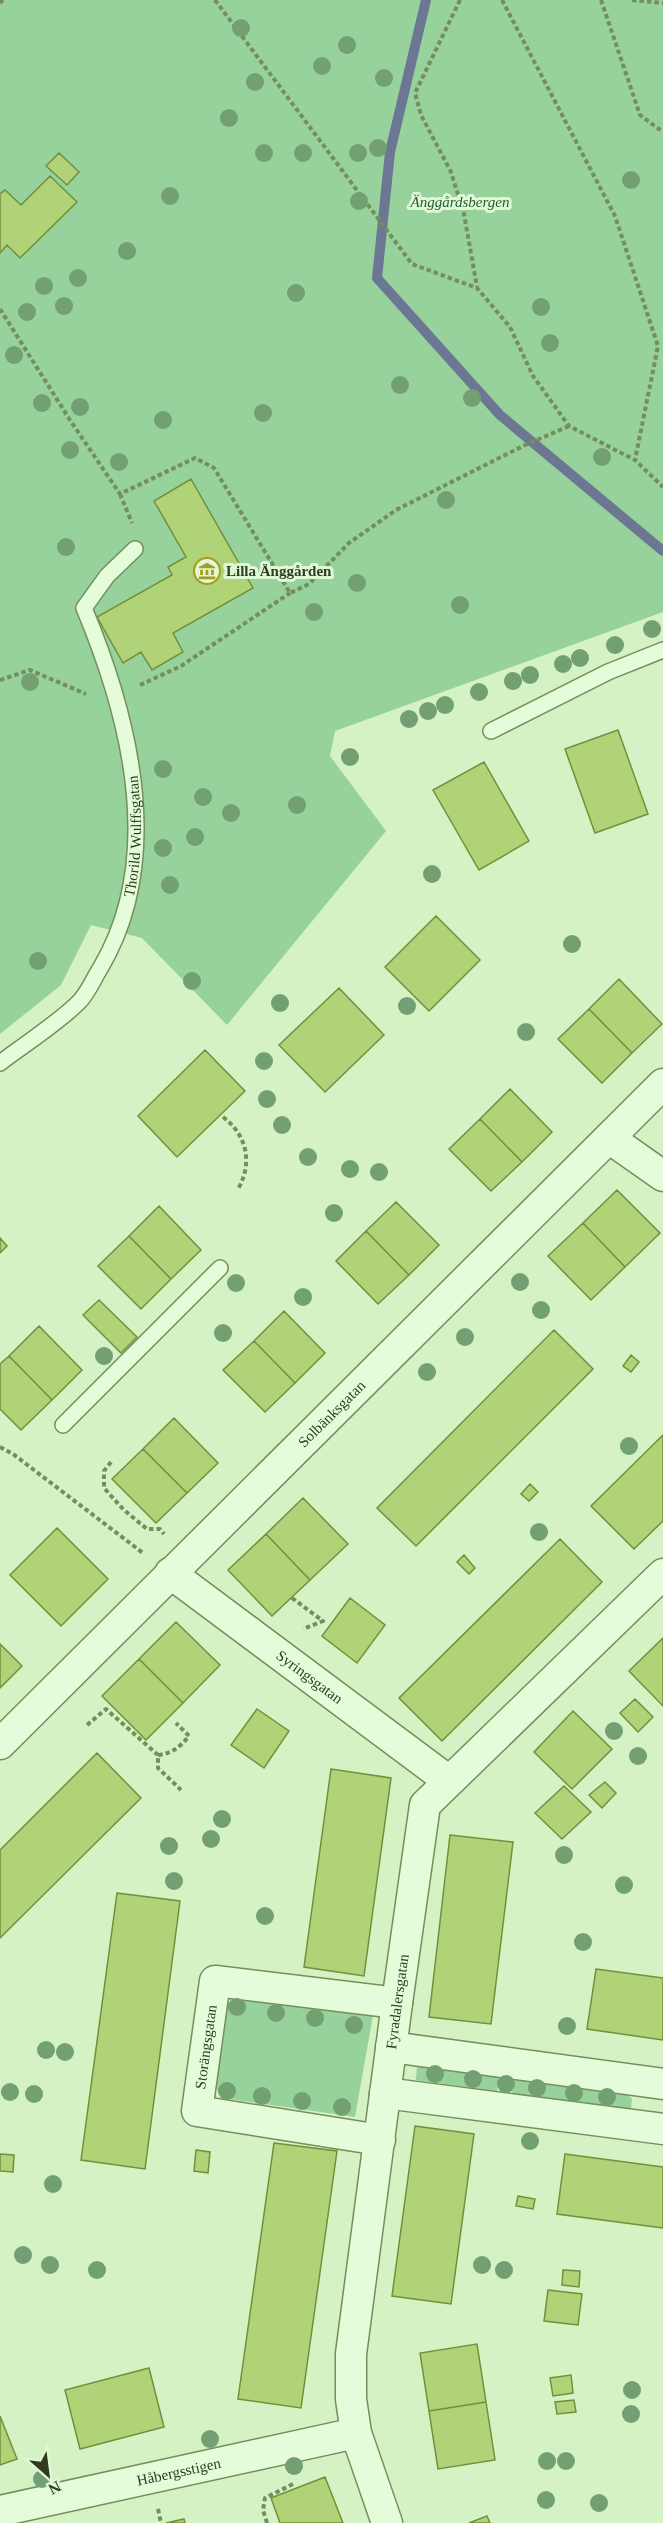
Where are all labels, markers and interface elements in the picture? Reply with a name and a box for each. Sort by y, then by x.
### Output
park label: Änggårdsbergen [410,194,509,210]
museum icon: Lilla Änggården [192,556,222,586]
place label: Lilla Änggården [226,563,332,579]
street label: Thorild Wulffsgatan [121,774,144,898]
street label: Solbänksgatan [295,1377,369,1450]
street label: Syringsgatan [273,1647,346,1707]
street label: Fyradalersgatan [383,1952,412,2050]
street label: Storängsgatan [192,2003,220,2090]
north arrow [18,2445,78,2505]
street label: Håbergsstigen [135,2455,223,2489]
text: N [45,2478,64,2498]

